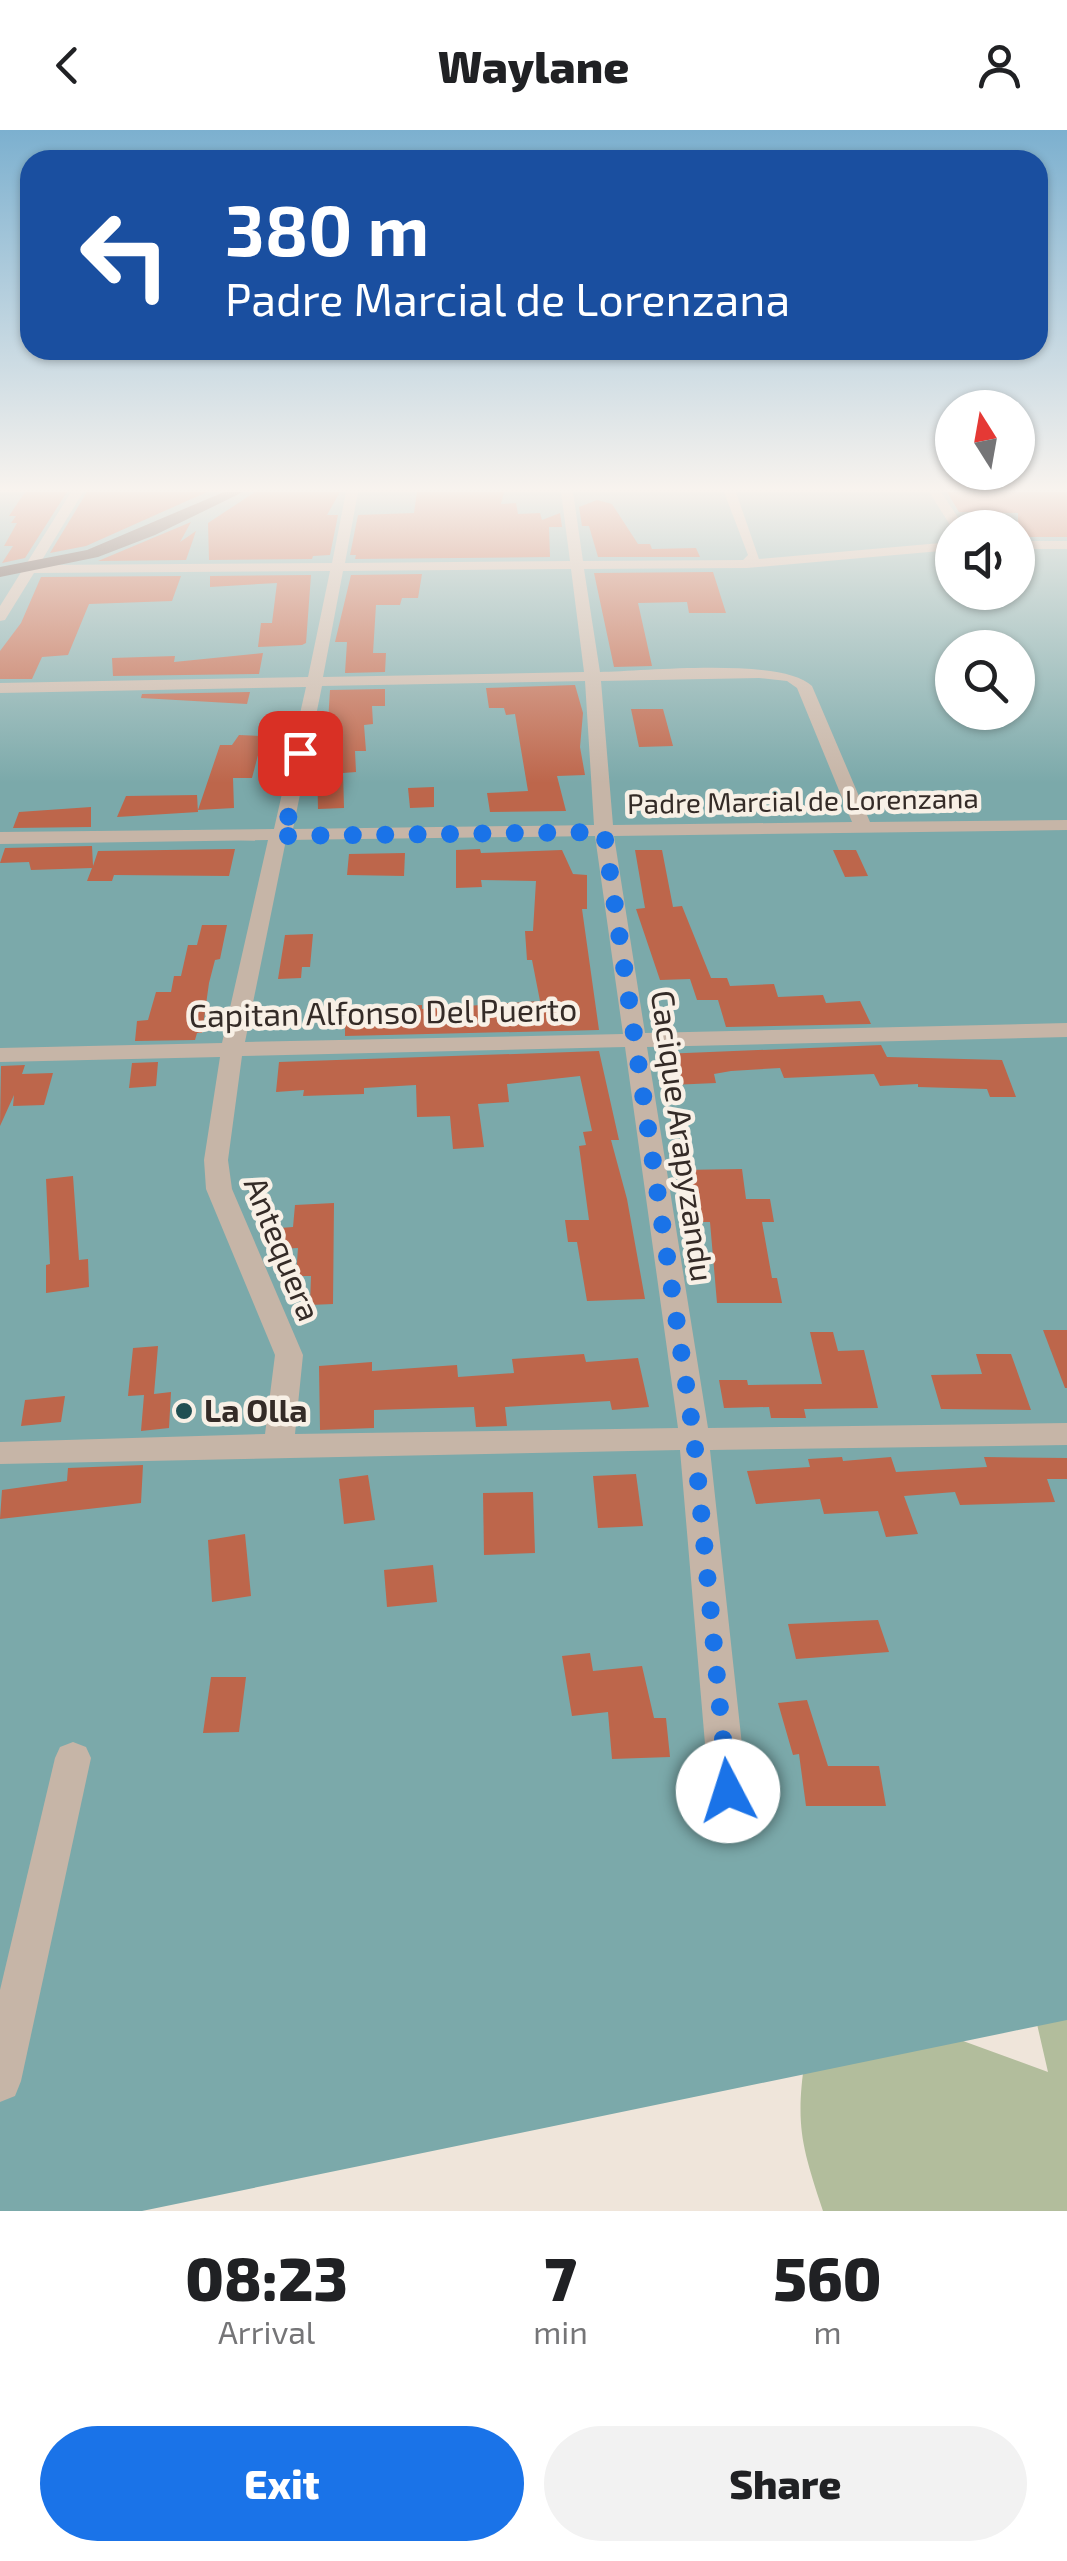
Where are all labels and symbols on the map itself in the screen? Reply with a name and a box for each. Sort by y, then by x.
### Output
north arrow [935,390,1035,490]
pin [258,711,343,796]
street label: Padre Marcial de Lorenzana [627,780,979,820]
street label: Cacique Arapyzandu [645,987,723,1284]
street label: Capitan Alfonso Del Puerto [188,989,577,1033]
street label: Antequera [238,1171,330,1326]
place label: La Olla [204,1390,308,1428]
marker: La Olla [173,1400,195,1422]
position arrow [676,1739,780,1843]

